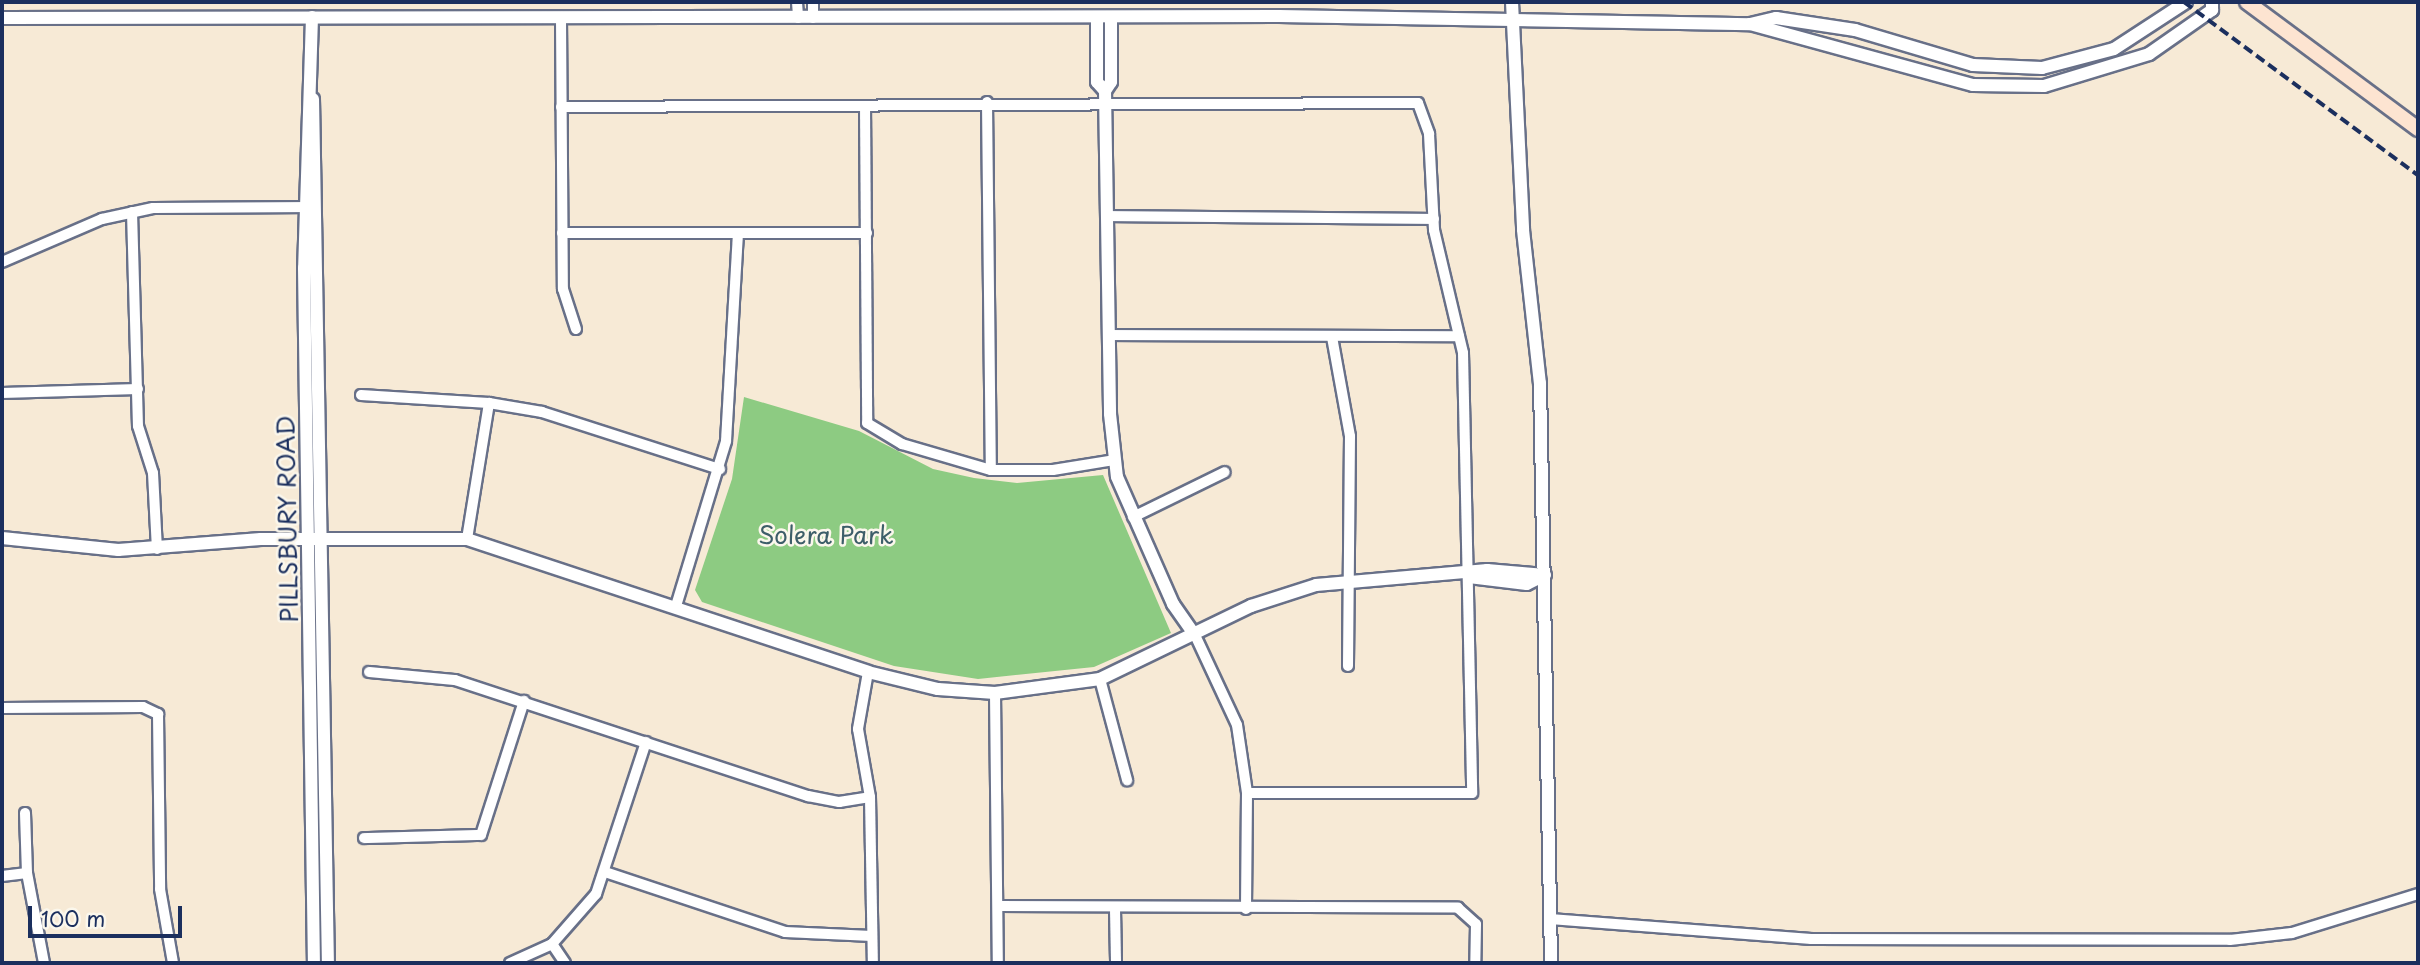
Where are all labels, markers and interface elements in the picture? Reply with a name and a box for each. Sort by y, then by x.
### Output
street label: PILLSBURY ROAD [271,414,303,624]
park label: Solera Park [758,521,894,549]
scale bar [32,892,186,936]
text: 100 m [41,902,105,934]

